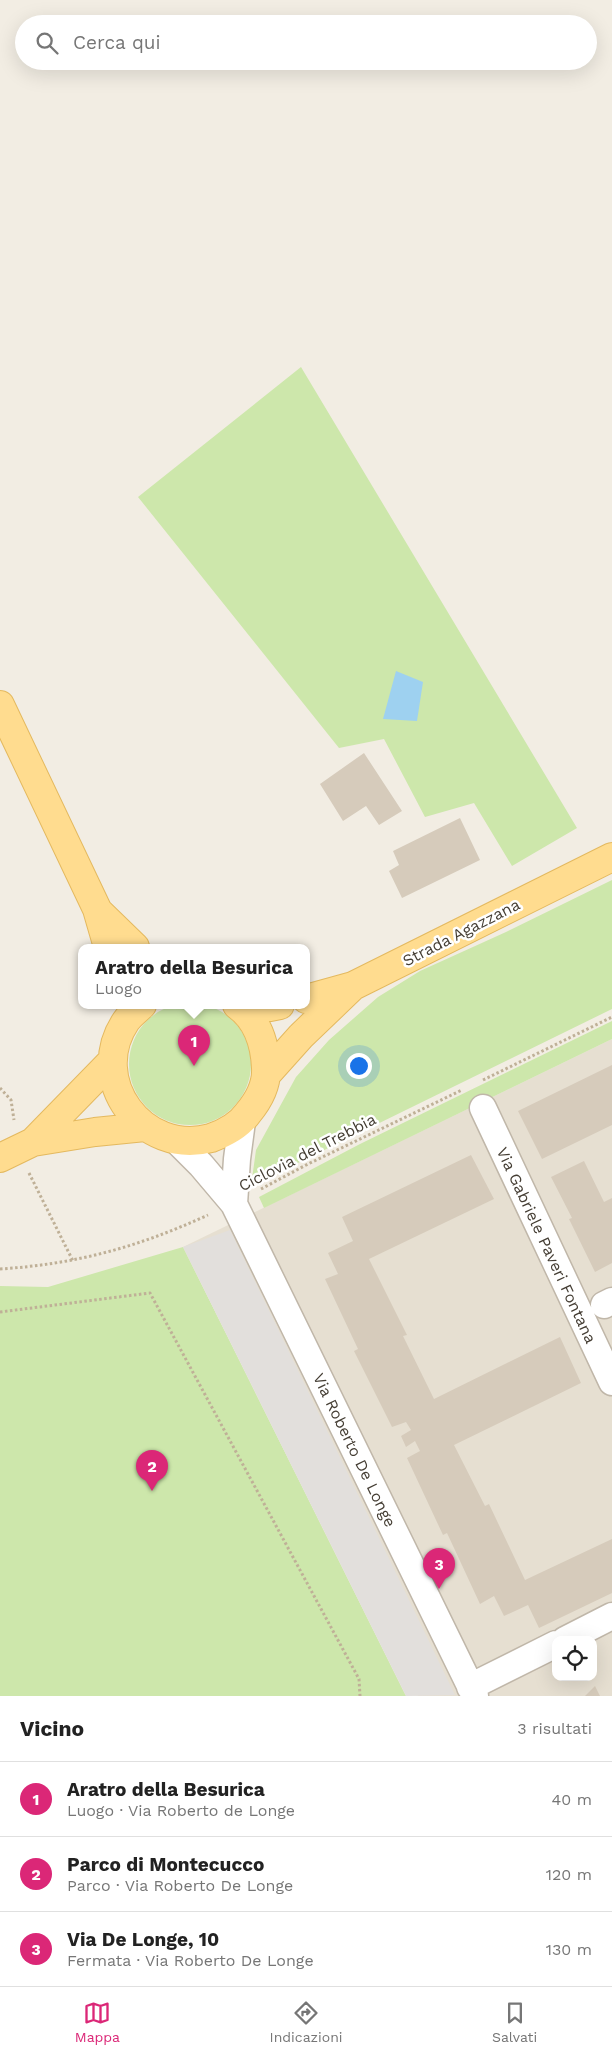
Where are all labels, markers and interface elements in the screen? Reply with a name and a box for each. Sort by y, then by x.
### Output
search box [15,15,597,70]
icon: search [33,29,61,57]
text: Cerca qui [73,31,161,54]
street label: Strada Agazzana [399,895,523,970]
popup [78,944,310,1009]
text: Aratro della Besurica [95,956,293,979]
text: Luogo [95,979,142,998]
pin: 1 [178,1025,210,1066]
your location [346,1053,372,1079]
street label: Ciclovia del Trebbia [235,1110,379,1195]
street label: Via Gabriele Paveri Fontana [493,1144,600,1346]
street label: Via Roberto De Longe [309,1370,400,1530]
pin: 2 [136,1450,168,1491]
pin: 3 [423,1548,455,1589]
map controls [552,1636,597,1681]
button: locate [552,1636,597,1681]
text: Vicino [20,1716,84,1741]
text: 3 risultati [517,1719,592,1738]
text: Aratro della Besurica [67,1778,265,1801]
text: 1 [33,1790,39,1809]
text: 40 m [552,1790,592,1809]
text: Luogo · Via Roberto de Longe [67,1801,295,1820]
text: Parco di Montecucco [67,1853,264,1876]
text: 2 [31,1865,41,1884]
text: 120 m [546,1865,592,1884]
text: Parco · Via Roberto De Longe [67,1876,293,1895]
text: Via De Longe, 10 [67,1928,219,1951]
text: 3 [31,1940,41,1959]
text: 130 m [546,1940,592,1959]
text: Fermata · Via Roberto De Longe [67,1951,314,1970]
tab: Mappa [75,1999,120,2045]
tab: Indicazioni [270,1999,343,2045]
tab: Salvati [492,1999,537,2045]

